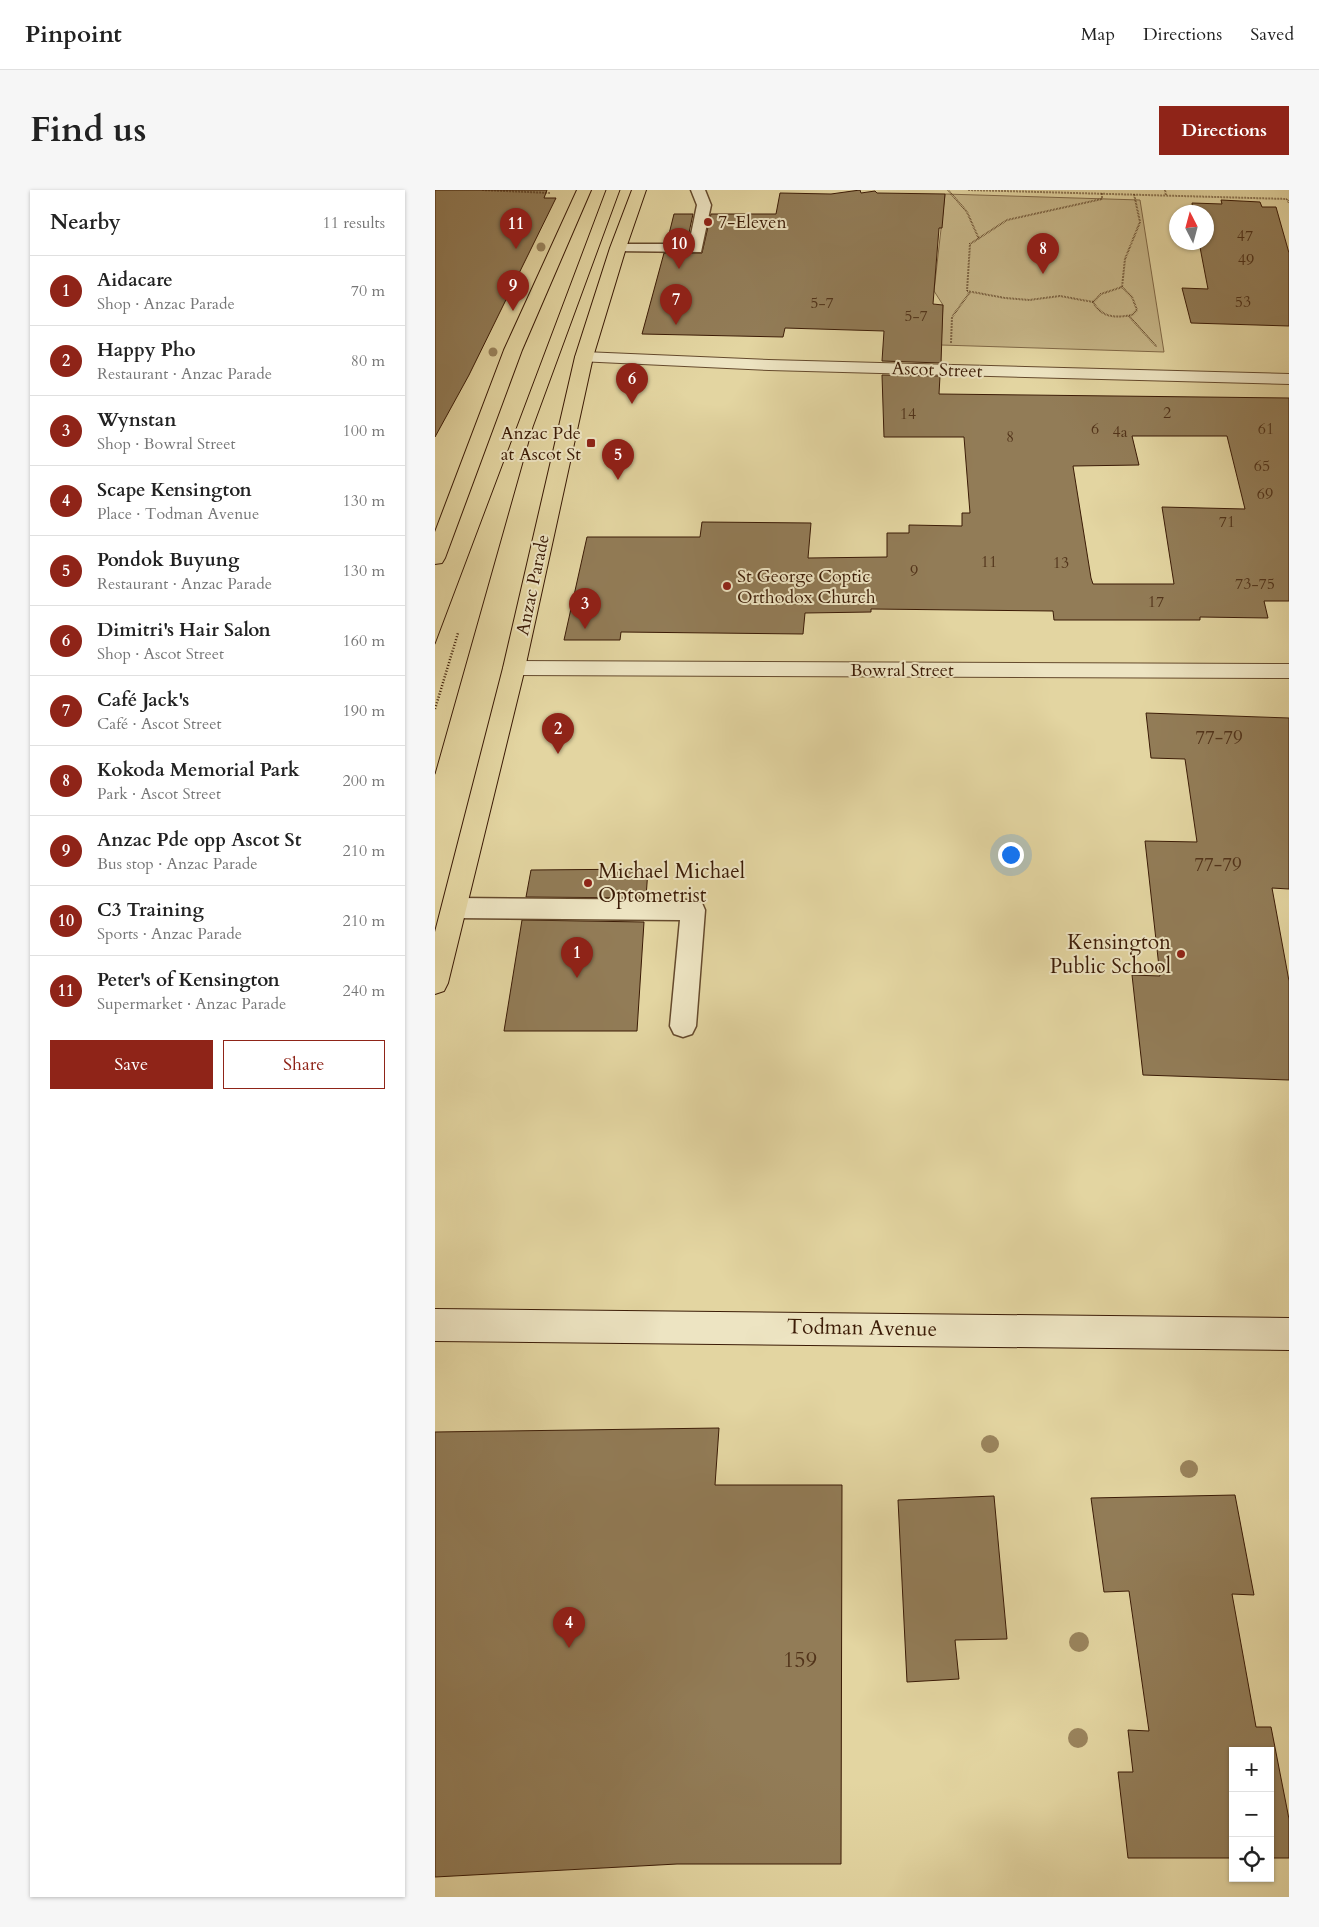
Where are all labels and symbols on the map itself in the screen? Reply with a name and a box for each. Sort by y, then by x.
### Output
north arrow [1169,205,1214,250]
pin: 11 [500,208,532,249]
place label: 7-Eleven [718,210,787,235]
marker: 7-Eleven [702,216,714,228]
house number: 47 [1237,225,1253,247]
pin: 10 [663,228,695,269]
pin: 8 [1027,233,1059,274]
house number: 49 [1238,249,1254,271]
pin: 9 [497,270,529,311]
pin: 7 [660,284,692,325]
house number: 53 [1235,291,1251,313]
house number: 5-7 [810,292,834,314]
house number: 5-7 [904,305,928,327]
street label: Ascot Street [891,356,983,384]
pin: 6 [616,363,648,404]
house number: 2 [1163,402,1171,424]
house number: 14 [900,403,916,425]
house number: 6 [1091,418,1099,440]
house number: 61 [1258,418,1274,440]
place label: Anzac Pde at Ascot St [501,421,581,467]
house number: 4a [1112,421,1128,443]
house number: 8 [1006,426,1014,448]
marker: Anzac Pde at Ascot St [585,437,597,449]
pin: 5 [602,439,634,480]
house number: 65 [1254,455,1270,477]
house number: 69 [1257,483,1273,505]
house number: 71 [1219,511,1235,533]
street label: Anzac Parade [510,532,556,638]
house number: 11 [981,551,997,573]
house number: 13 [1053,552,1069,574]
house number: 9 [910,560,918,582]
place label: St George Coptic Orthodox Church [737,564,876,610]
house number: 73-75 [1235,573,1275,595]
marker: St George Coptic Orthodox Church [721,580,733,592]
pin: 3 [569,588,601,629]
house number: 17 [1148,591,1164,613]
street label: Bowral Street [850,658,954,683]
pin: 2 [542,713,574,754]
house number: 77-79 [1195,725,1243,751]
your location [998,842,1024,868]
house number: 77-79 [1194,852,1242,878]
place label: Michael Michael Optometrist [598,857,745,910]
marker: Michael Michael Optometrist [582,877,594,889]
place label: Kensington Public School [1050,928,1171,981]
pin: 1 [561,937,593,978]
marker: Kensington Public School [1175,948,1187,960]
street label: Todman Avenue [787,1312,937,1344]
pin: 4 [553,1607,585,1648]
house number: 159 [783,1645,817,1675]

